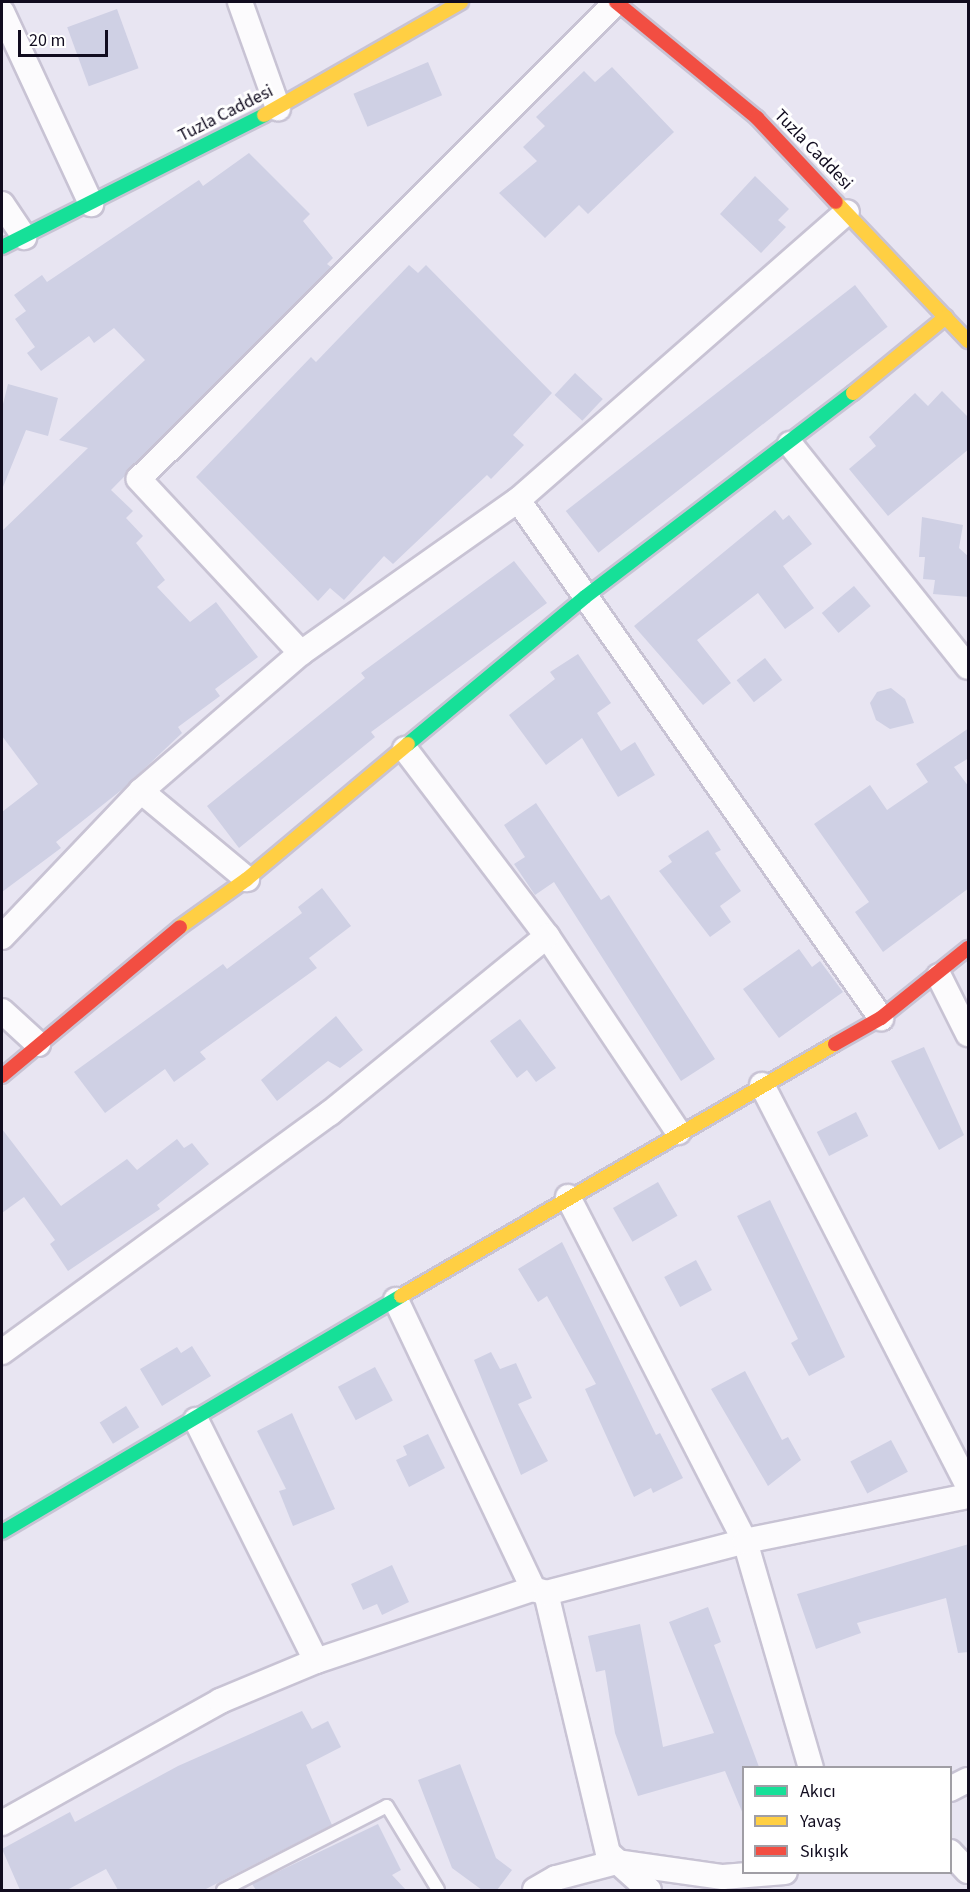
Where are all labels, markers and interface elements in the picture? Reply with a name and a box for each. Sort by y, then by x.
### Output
scale bar [21,18,111,56]
text: 20 m [29,28,65,53]
street label: Tuzla Caddesi [175,81,277,147]
street label: Tuzla Caddesi [769,105,857,195]
legend [742,1766,952,1874]
text: Akıcı [800,1779,836,1804]
text: Yavaş [800,1809,841,1834]
text: Sıkışık [800,1839,848,1864]

